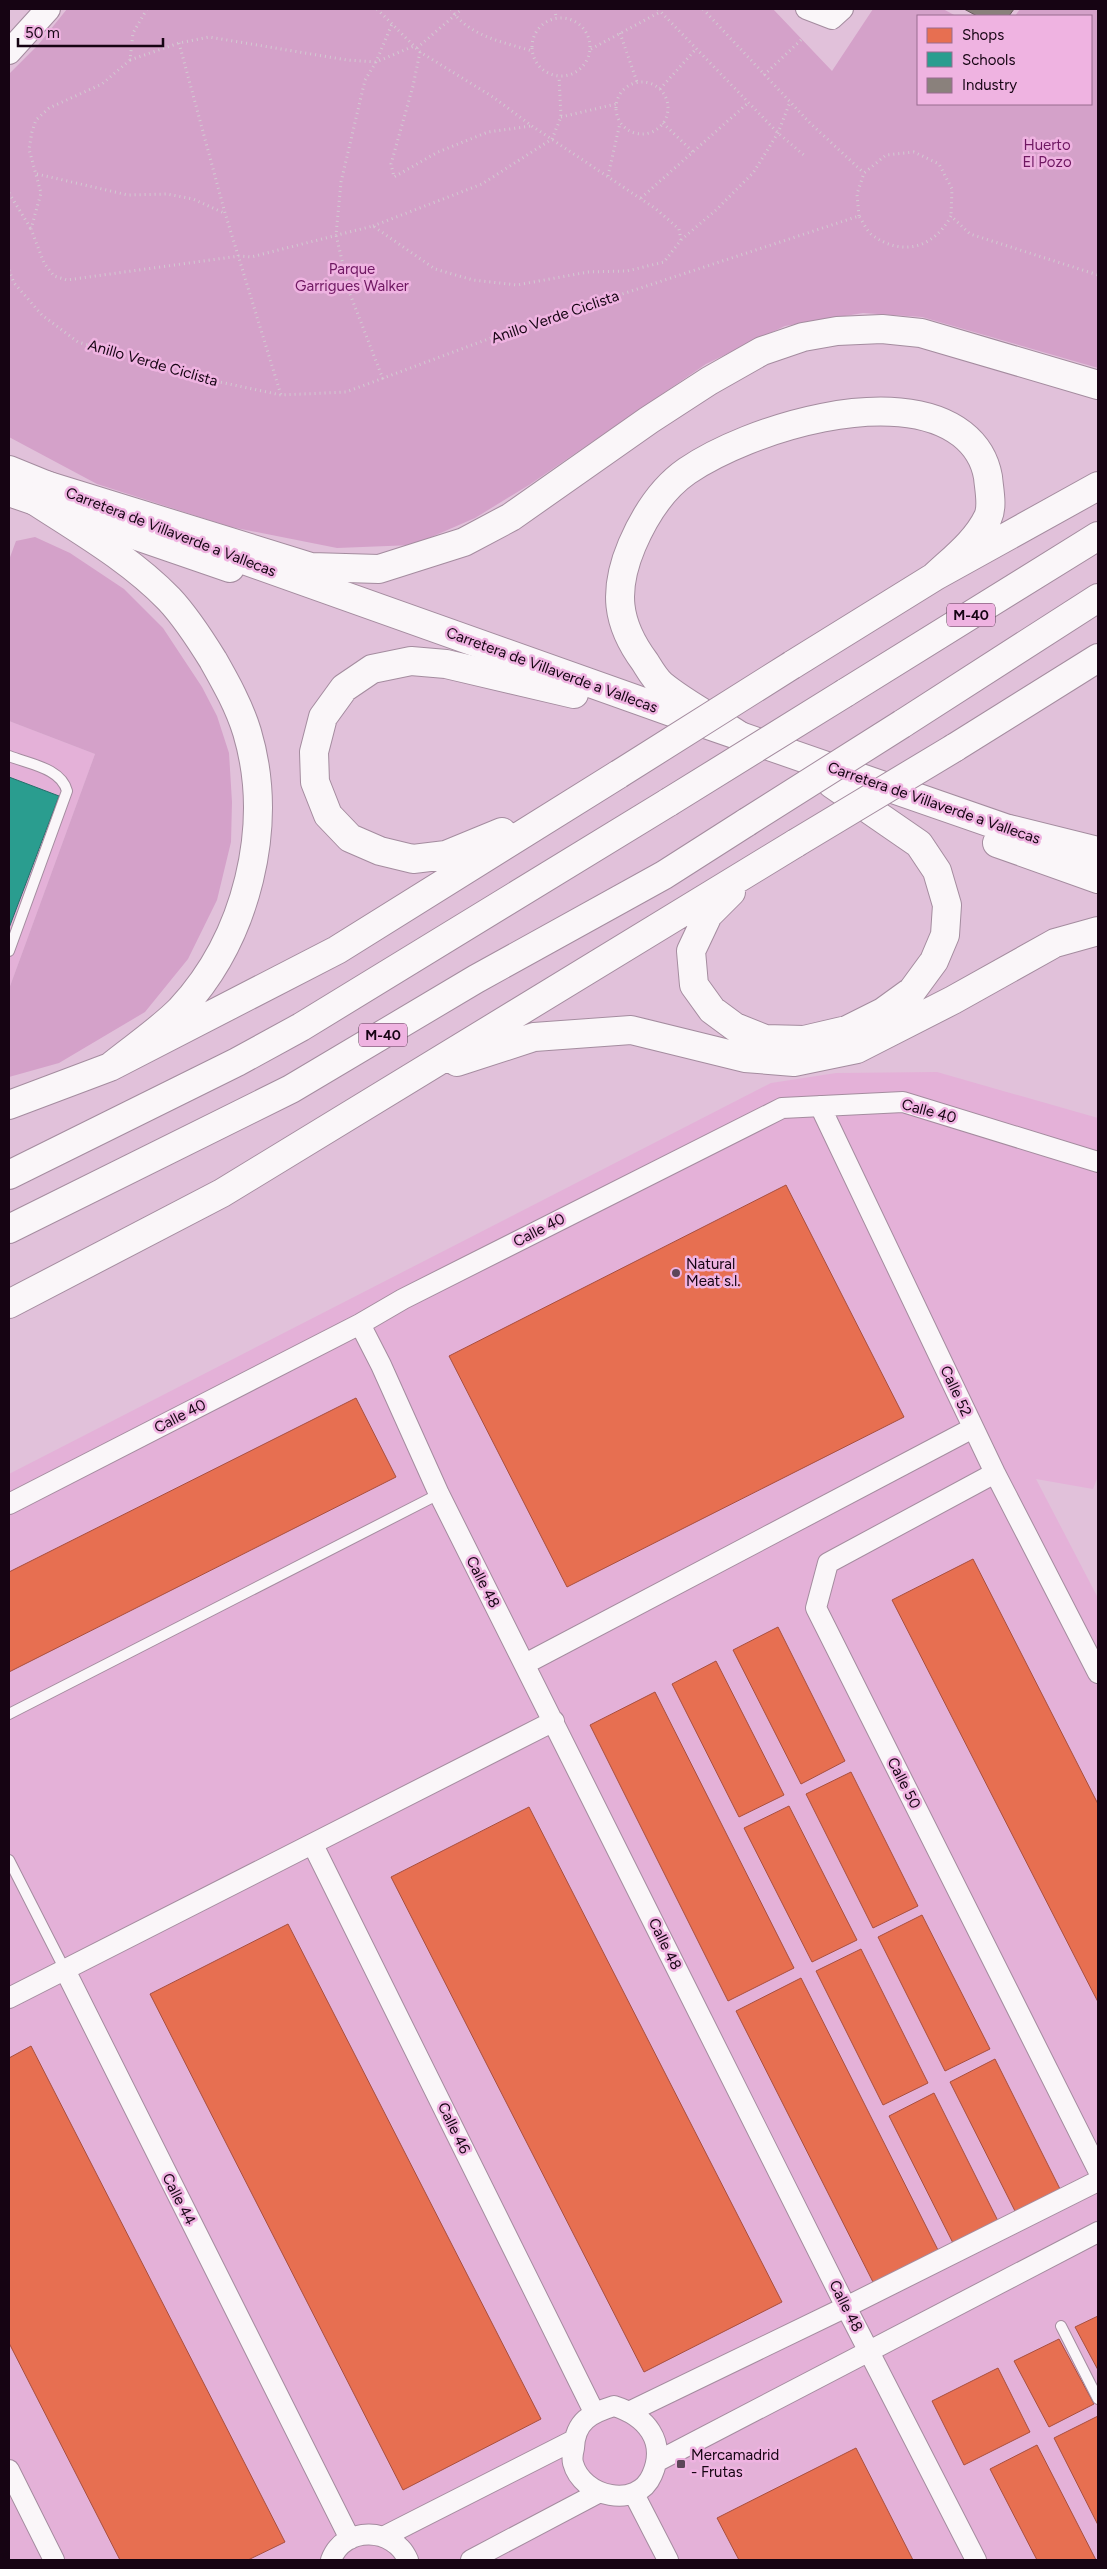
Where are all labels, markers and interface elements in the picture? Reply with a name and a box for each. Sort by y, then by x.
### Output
scale bar [18,15,162,47]
legend [917,15,1092,105]
text: 50 m [25,24,60,42]
text: Shops [962,26,1004,44]
text: Schools [962,51,1015,69]
text: Industry [962,76,1017,94]
park label: Huerto El Pozo [1022,136,1072,171]
park label: Parque Garrigues Walker [295,260,409,295]
street label: Anillo Verde Ciclista [489,287,621,347]
street label: Anillo Verde Ciclista [86,336,220,390]
street label: Carretera de Villaverde a Vallecas [63,484,279,580]
road number: M-40 [947,604,995,626]
street label: Carretera de Villaverde a Vallecas [444,623,660,717]
street label: Carretera de Villaverde a Vallecas [825,758,1043,848]
road number: M-40 [359,1024,407,1046]
street label: Calle 40 [900,1095,958,1127]
street label: Calle 40 [510,1209,568,1251]
place label: Natural Meat s.l. [686,1255,740,1290]
marker: Natural Meat s.l. [670,1267,682,1279]
street label: Calle 52 [936,1363,976,1419]
street label: Calle 40 [151,1395,209,1437]
street label: Calle 48 [462,1553,504,1611]
street label: Calle 50 [883,1754,925,1812]
street label: Calle 48 [645,1915,685,1973]
street label: Calle 46 [434,2099,474,2157]
street label: Calle 44 [158,2170,200,2228]
street label: Calle 48 [825,2277,867,2335]
place label: Mercamadrid - Frutas [691,2446,779,2481]
marker: Mercamadrid - Frutas [675,2458,687,2470]

